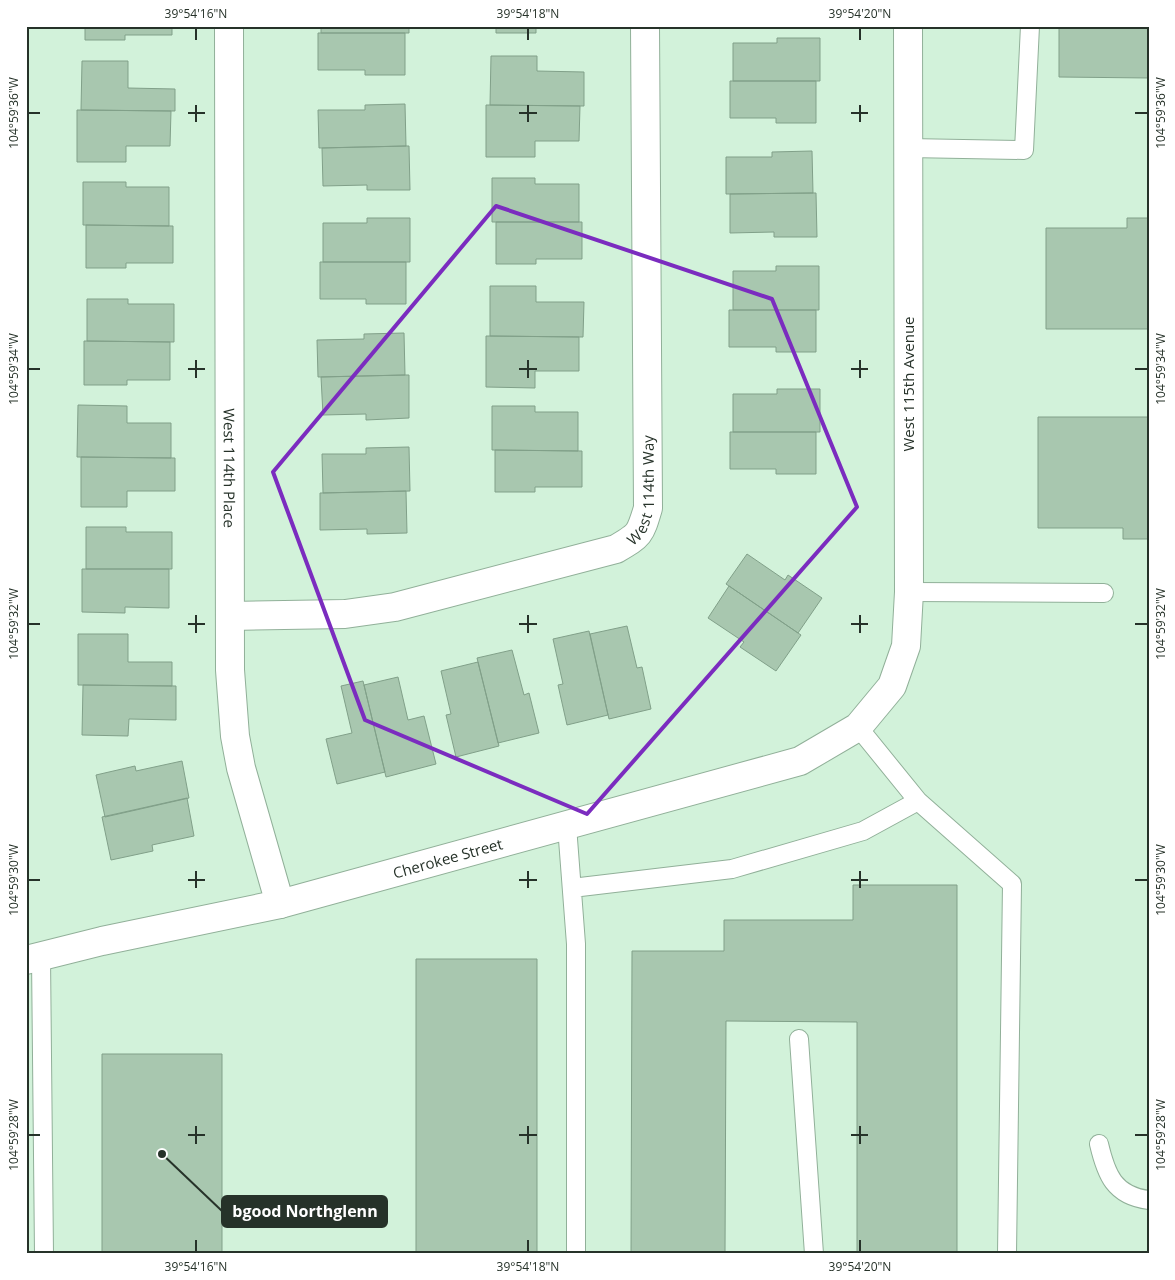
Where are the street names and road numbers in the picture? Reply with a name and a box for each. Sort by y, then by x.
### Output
street label: West 115th Avenue [898,316,918,452]
street label: West 114th Place [220,408,240,528]
street label: West 114th Way [622,435,658,549]
street label: Cherokee Street [391,833,505,883]

